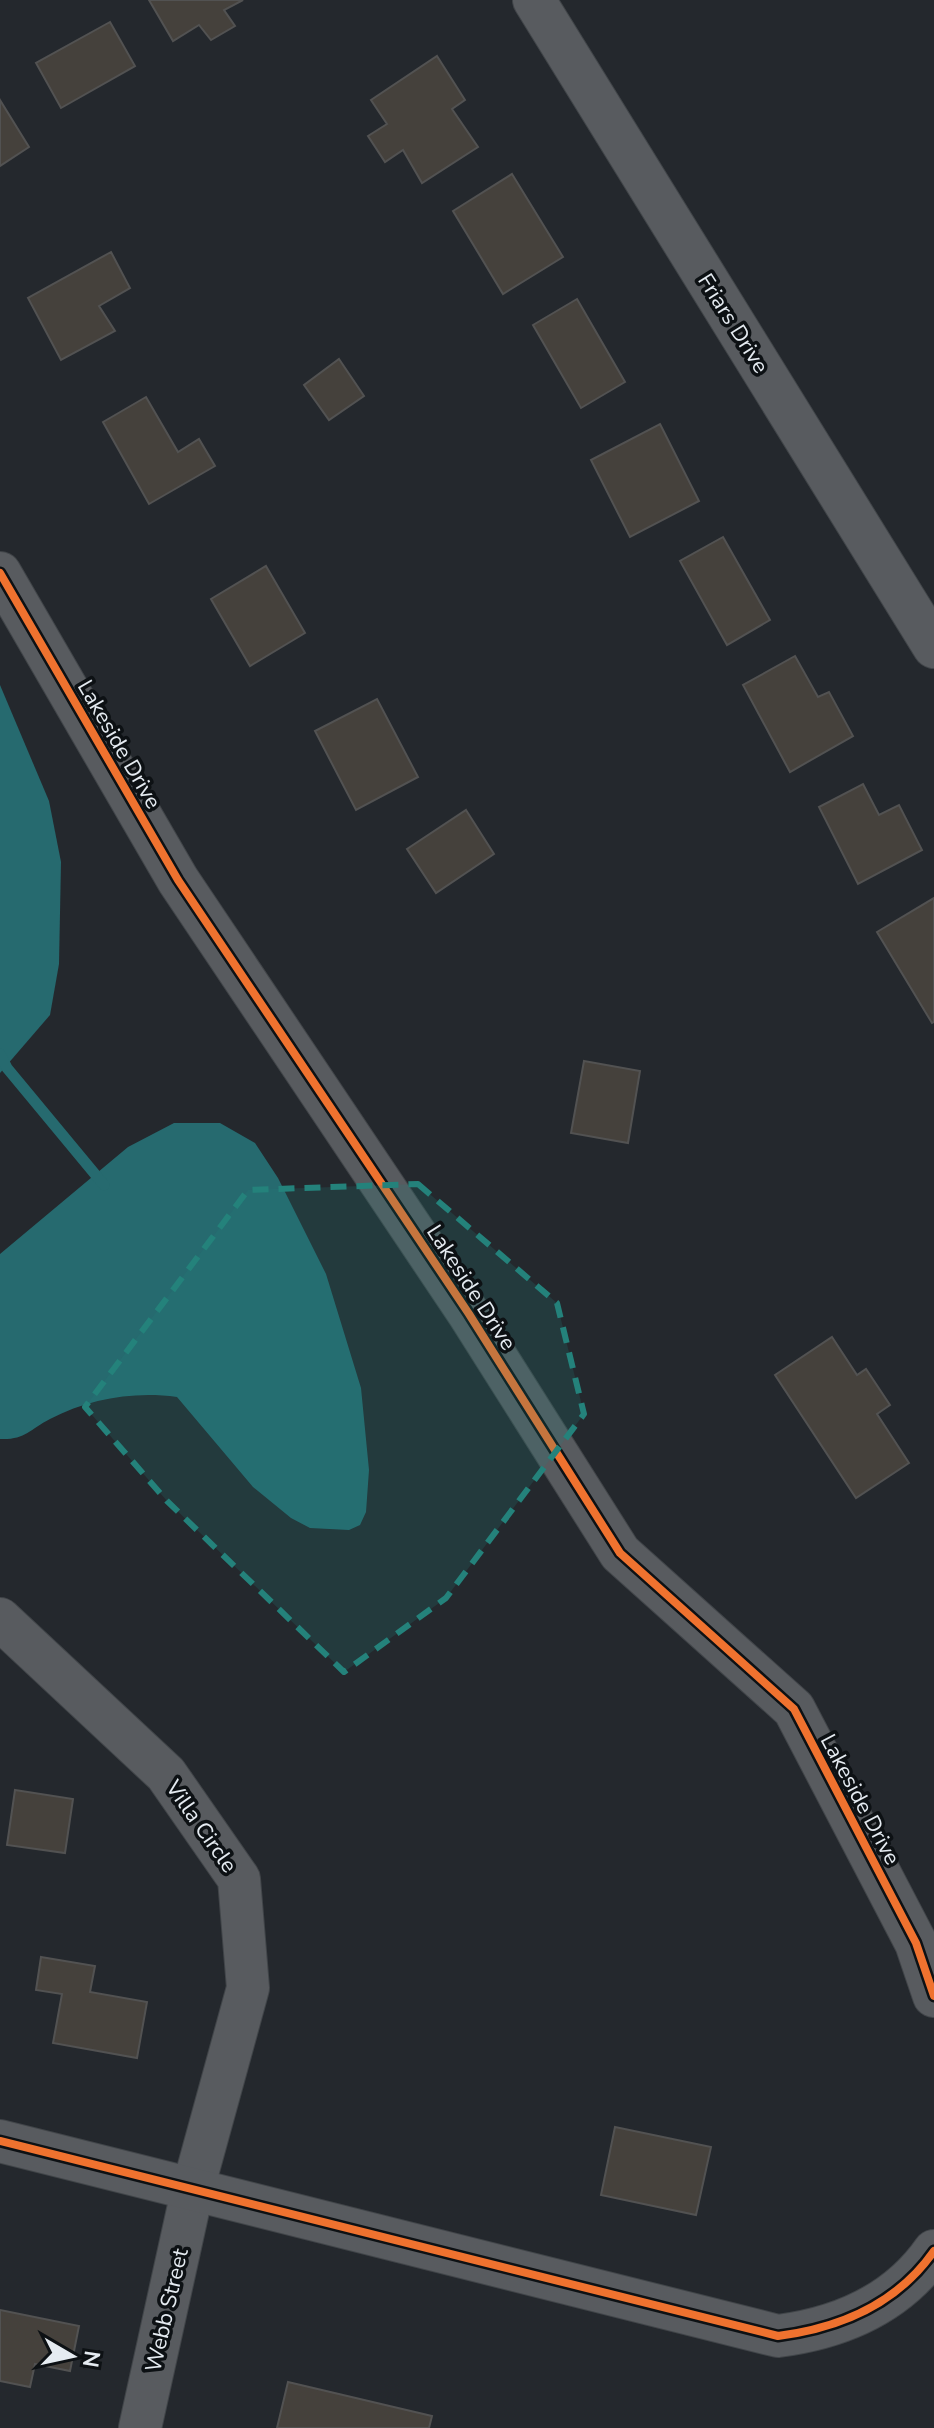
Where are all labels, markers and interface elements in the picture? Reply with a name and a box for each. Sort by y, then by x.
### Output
street label: Friars Drive [691,268,776,379]
street label: Lakeside Drive [70,675,168,814]
street label: Lakeside Drive [419,1219,523,1356]
street label: Lakeside Drive [813,1729,907,1870]
street label: Villa Circle [158,1774,244,1879]
street label: Webb Street [138,2245,196,2375]
north arrow [32,2316,112,2396]
text: N [75,2348,107,2369]

